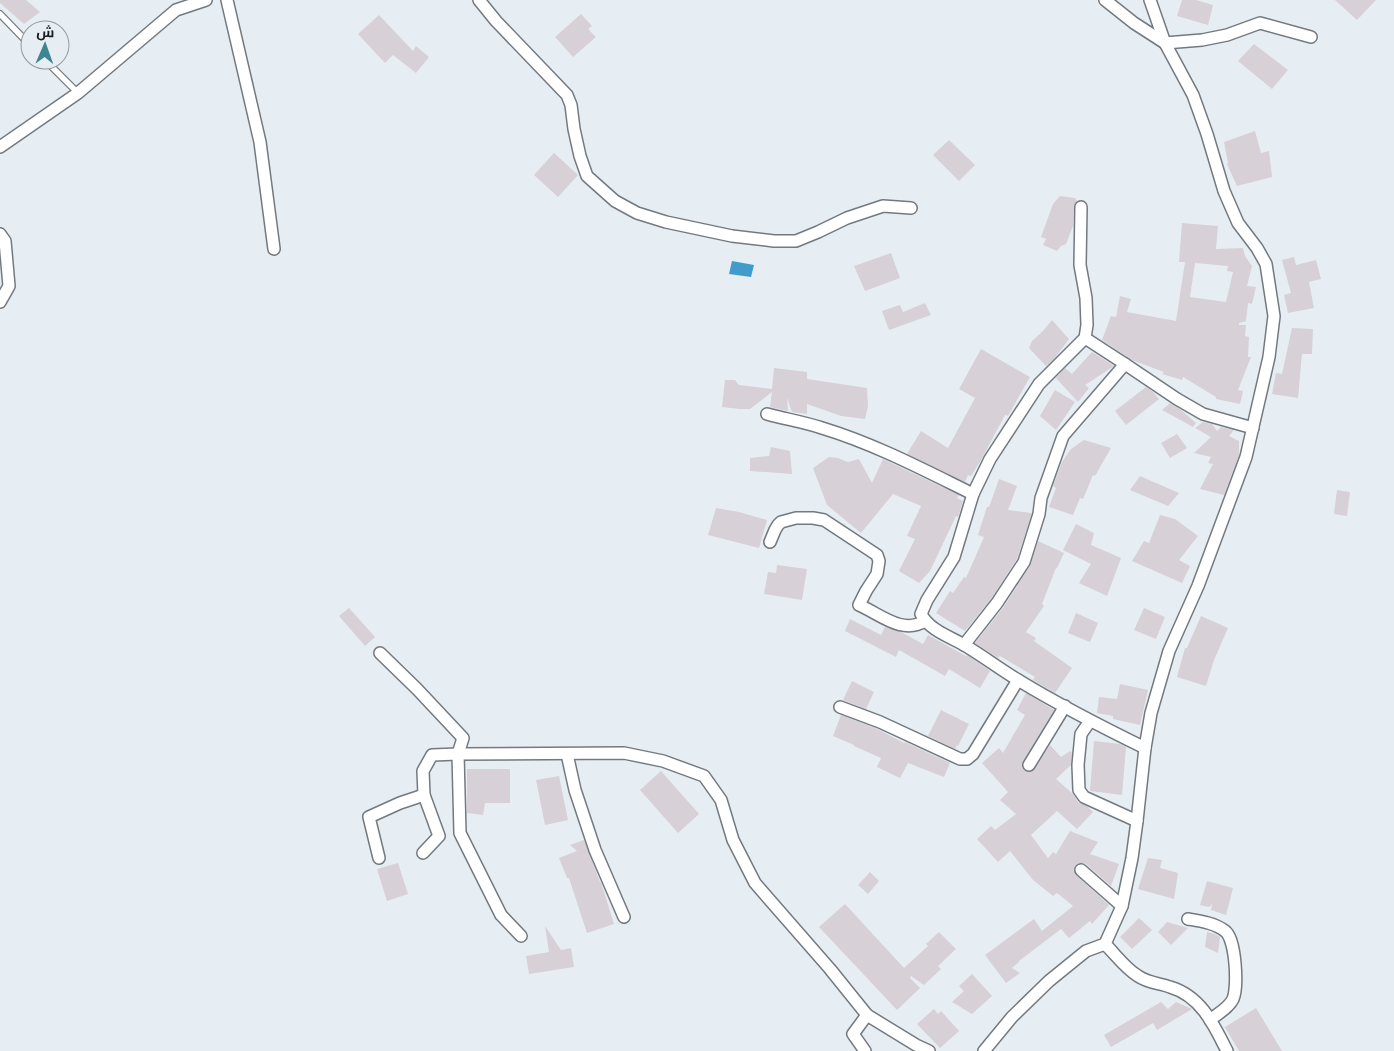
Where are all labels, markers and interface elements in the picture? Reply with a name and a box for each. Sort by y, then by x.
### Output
north arrow [20,20,70,70]
text: ش [36,24,55,41]

